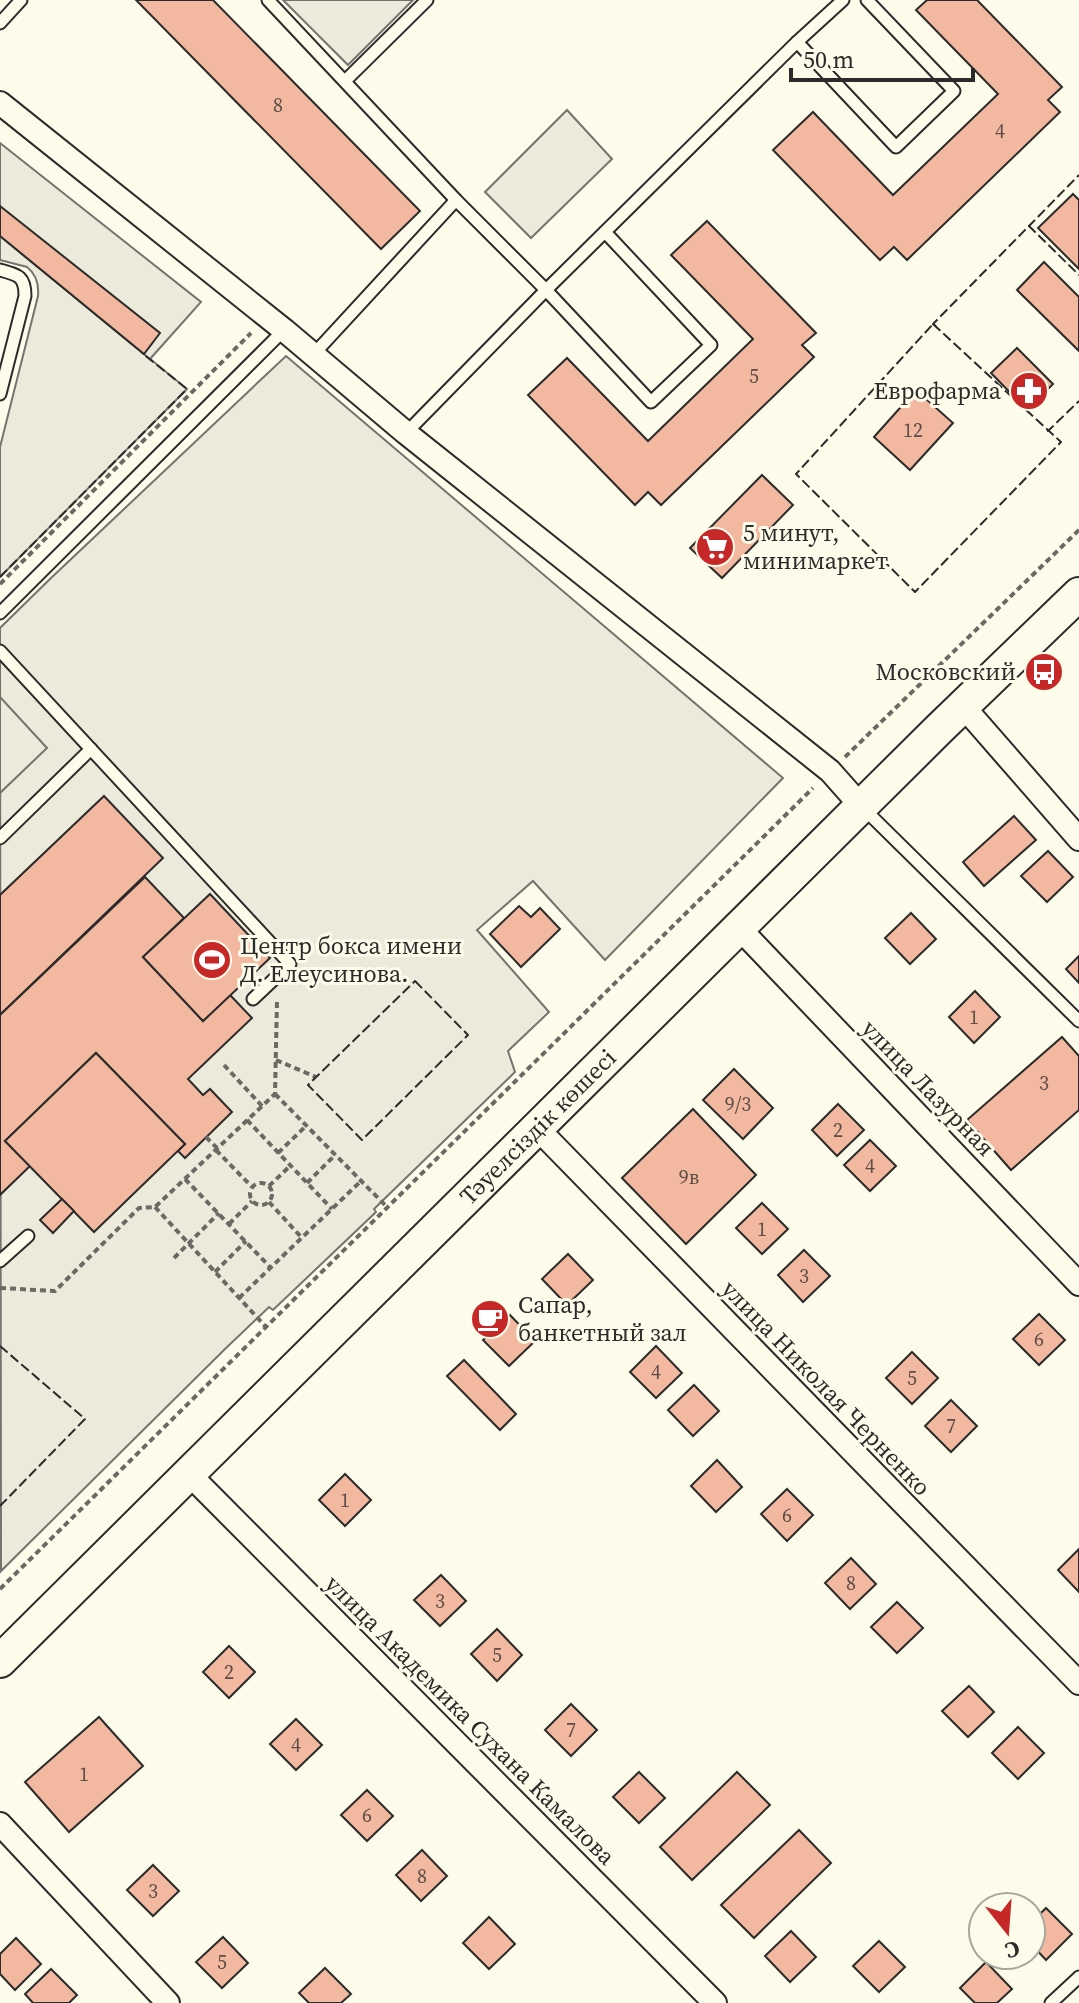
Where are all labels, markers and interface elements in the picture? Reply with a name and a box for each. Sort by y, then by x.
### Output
scale bar [791,32,973,82]
text: 50 m [803,43,854,76]
house number: 8 [273,91,283,119]
house number: 4 [995,117,1005,145]
house number: 5 [749,362,759,390]
pharmacy icon: Еврофарма [1008,370,1050,412]
place label: Еврофарма [874,374,1002,407]
house number: 12 [903,416,923,444]
place label: 5 минут, минимаркет [743,516,889,577]
supermarket icon: 5 минут, минимаркет [694,526,736,568]
bus stop icon: Московский [1023,651,1065,693]
place label: Московский [876,655,1016,688]
place label: Центр бокса имени Д. Елеусинова. [240,929,462,990]
sports icon: Центр бокса имени Д. Елеусинова. [191,939,233,981]
house number: 1 [969,1003,979,1031]
street label: улица Лазурная [855,1012,1002,1163]
street label: Тәуелсіздік көшесі [452,1042,623,1212]
house number: 3 [1039,1069,1049,1097]
house number: 9/3 [725,1090,751,1118]
house number: 2 [833,1116,843,1144]
house number: 4 [865,1152,875,1180]
house number: 9в [679,1163,699,1191]
house number: 1 [757,1215,767,1243]
house number: 3 [799,1262,809,1290]
street label: улица Николая Черненко [714,1273,938,1503]
place label: Сапар, банкетный зал [518,1288,687,1349]
cafe icon: Сапар, банкетный зал [469,1298,511,1340]
house number: 6 [1034,1325,1044,1353]
house number: 4 [651,1358,661,1386]
house number: 5 [907,1364,917,1392]
house number: 7 [946,1412,956,1440]
house number: 1 [340,1486,350,1514]
house number: 6 [782,1501,792,1529]
street label: улица Академика Сухана Камалова [318,1567,623,1873]
house number: 8 [846,1569,856,1597]
house number: 3 [435,1587,445,1615]
house number: 5 [492,1641,502,1669]
house number: 2 [224,1658,234,1686]
house number: 7 [566,1716,576,1744]
house number: 4 [291,1731,301,1759]
house number: 1 [79,1760,89,1788]
house number: 6 [362,1801,372,1829]
house number: 8 [417,1862,427,1890]
house number: 3 [148,1877,158,1905]
north arrow [967,1891,1047,1971]
text: С [1002,1934,1024,1967]
house number: 5 [217,1948,227,1976]

